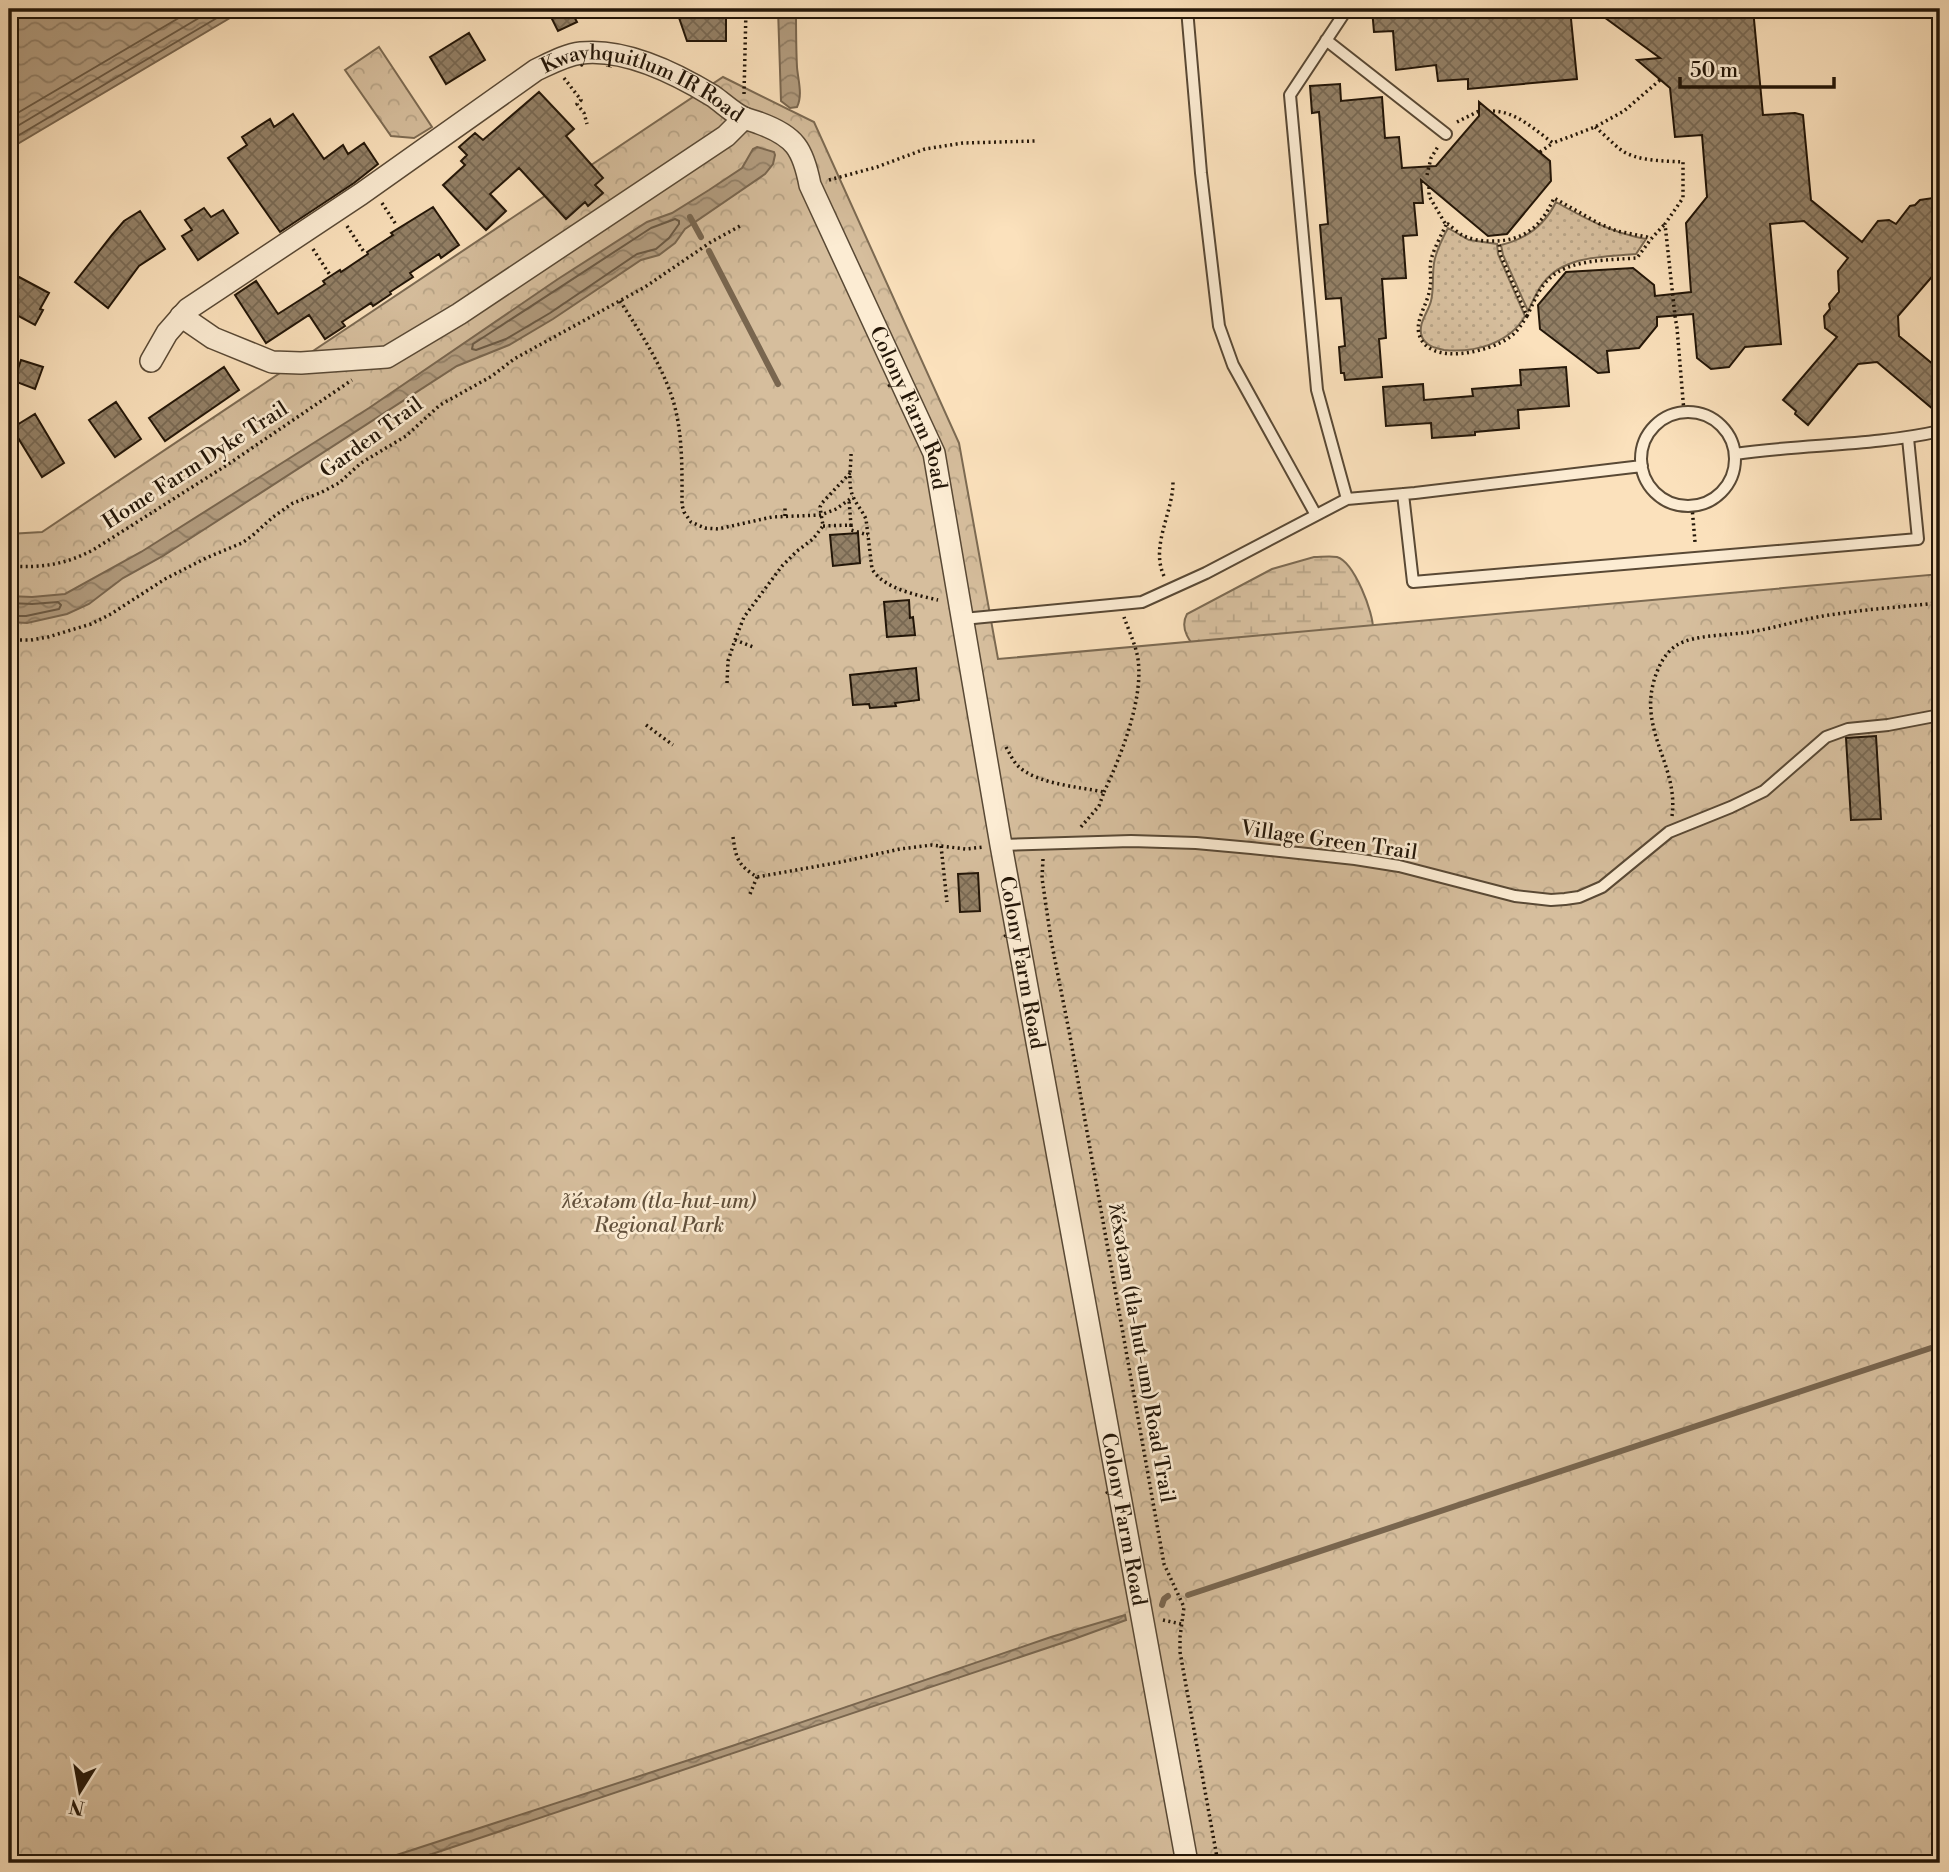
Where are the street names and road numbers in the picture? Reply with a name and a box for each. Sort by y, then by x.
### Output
street label: Kwayhquitlum IR Road [537,40,748,129]
street label: Colony Farm Road [863,322,952,492]
street label: Garden Trail [315,392,428,484]
street label: Home Farm Dyke Trail [98,396,293,536]
street label: Village Green Trail [1238,816,1419,866]
street label: Colony Farm Road [993,874,1050,1051]
street label: ƛ̓éxətəm (tla-hut-um) Road Trail [1102,1202,1180,1505]
street label: Colony Farm Road [1095,1431,1152,1608]

